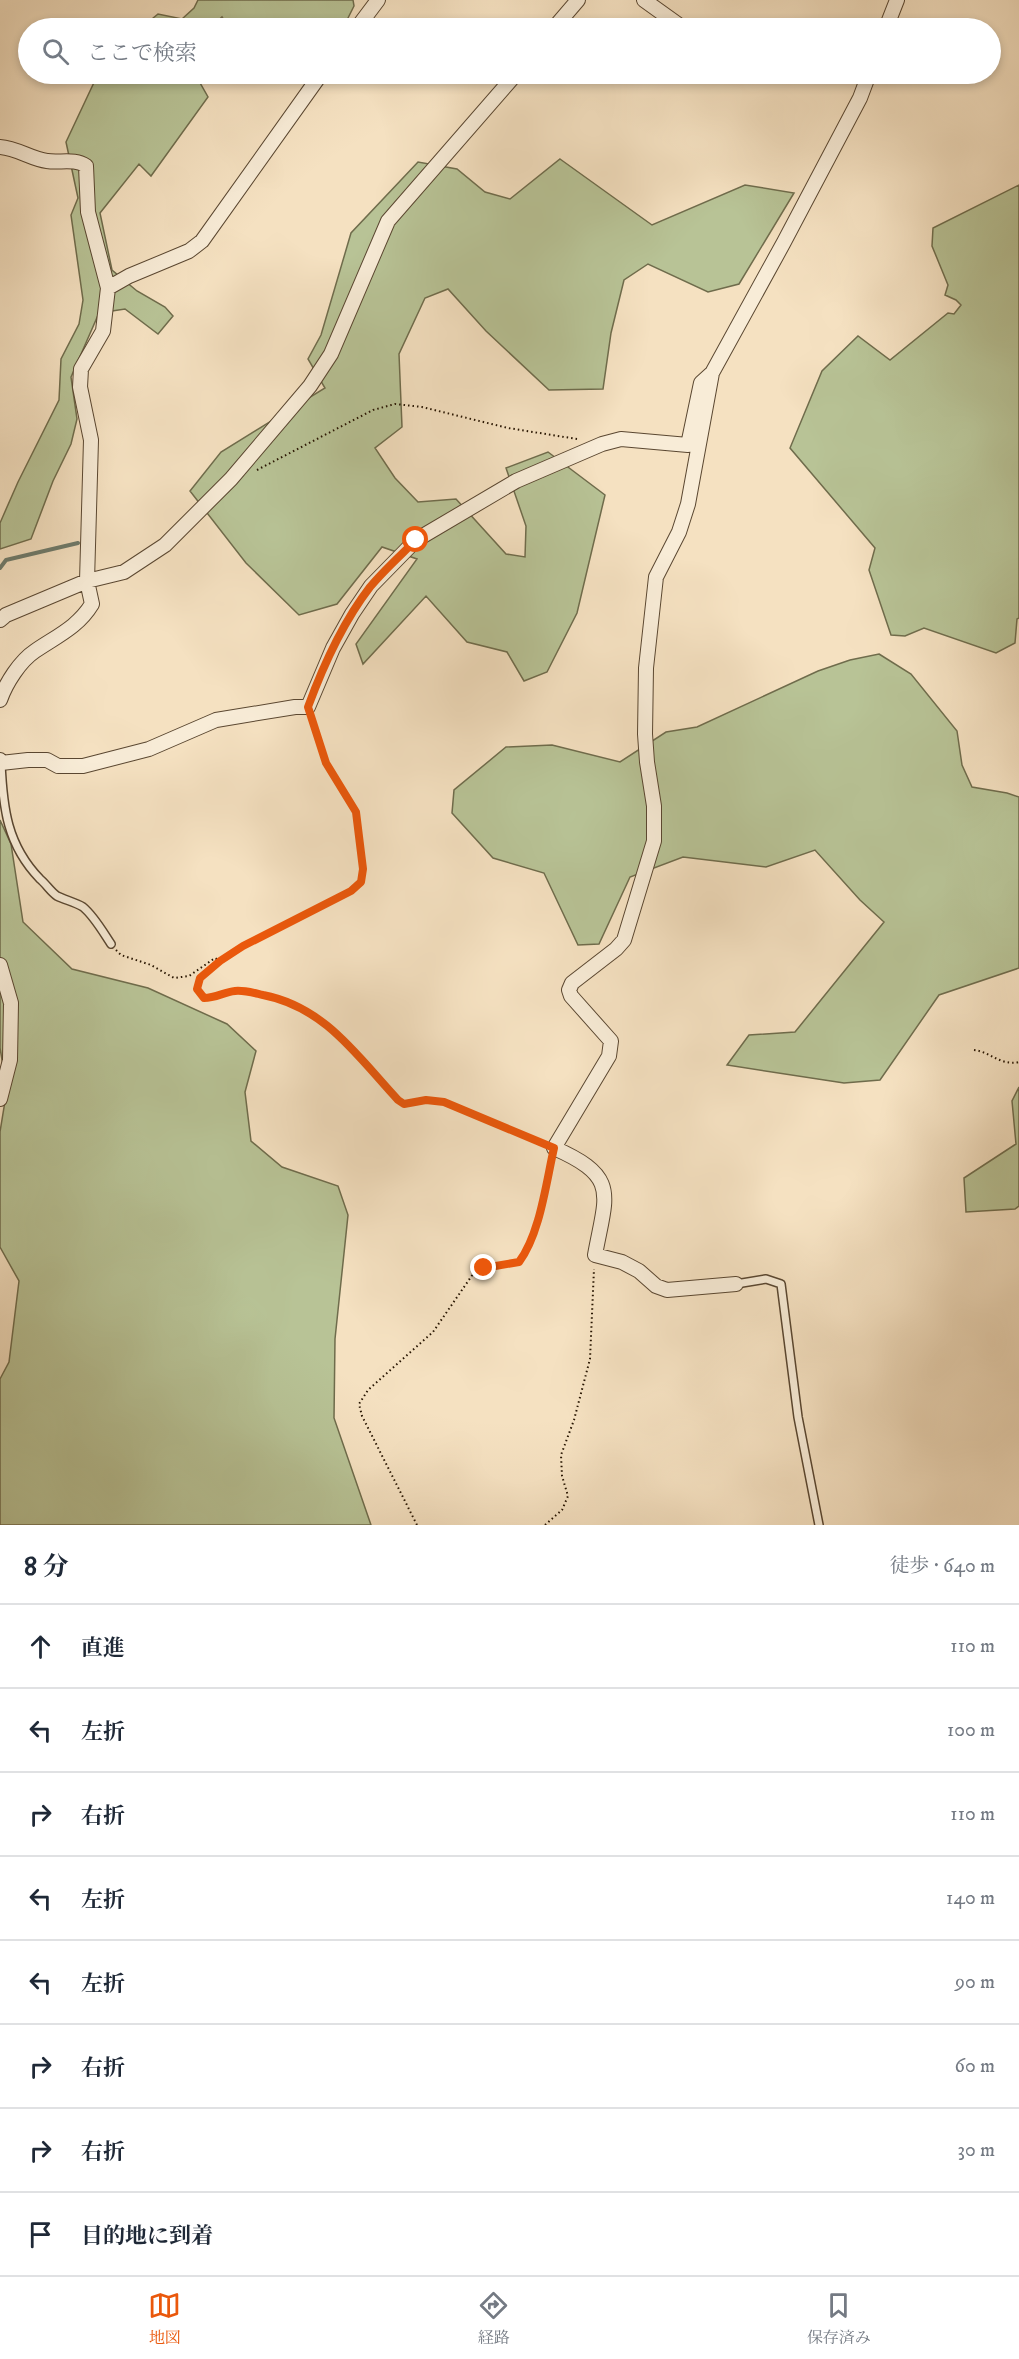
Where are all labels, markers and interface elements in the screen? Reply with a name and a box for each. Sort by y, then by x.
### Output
search box [18,18,1001,84]
icon: search [39,35,72,68]
text: ここで検索 [87,40,197,67]
route start [402,526,428,552]
route end [470,1254,496,1280]
text: 8 分 [24,1551,69,1584]
text: 徒歩 · 640 m [890,1554,995,1579]
icon: ahead [24,1630,57,1663]
text: 110 m [950,1634,995,1659]
text: 直進 [81,1635,125,1662]
icon: left [24,1714,57,1747]
text: 100 m [947,1718,995,1743]
text: 左折 [81,1719,125,1746]
icon: right [24,1798,57,1831]
text: 110 m [950,1802,995,1827]
text: 右折 [81,1803,125,1830]
icon: left [24,1882,57,1915]
text: 140 m [946,1886,995,1911]
text: 左折 [81,1887,125,1914]
icon: left [24,1966,57,1999]
text: 90 m [955,1970,995,1995]
text: 左折 [81,1971,125,1998]
icon: right [24,2050,57,2083]
text: 60 m [955,2054,995,2079]
text: 右折 [81,2055,125,2082]
icon: right [24,2134,57,2167]
text: 30 m [957,2138,995,2163]
text: 右折 [81,2139,125,2166]
icon: arrive [24,2218,57,2251]
text: 目的地に到着 [81,2223,213,2250]
tab: 地図 [148,2289,181,2348]
tab: 経路 [477,2289,510,2348]
tab: 保存済み [807,2289,871,2348]

